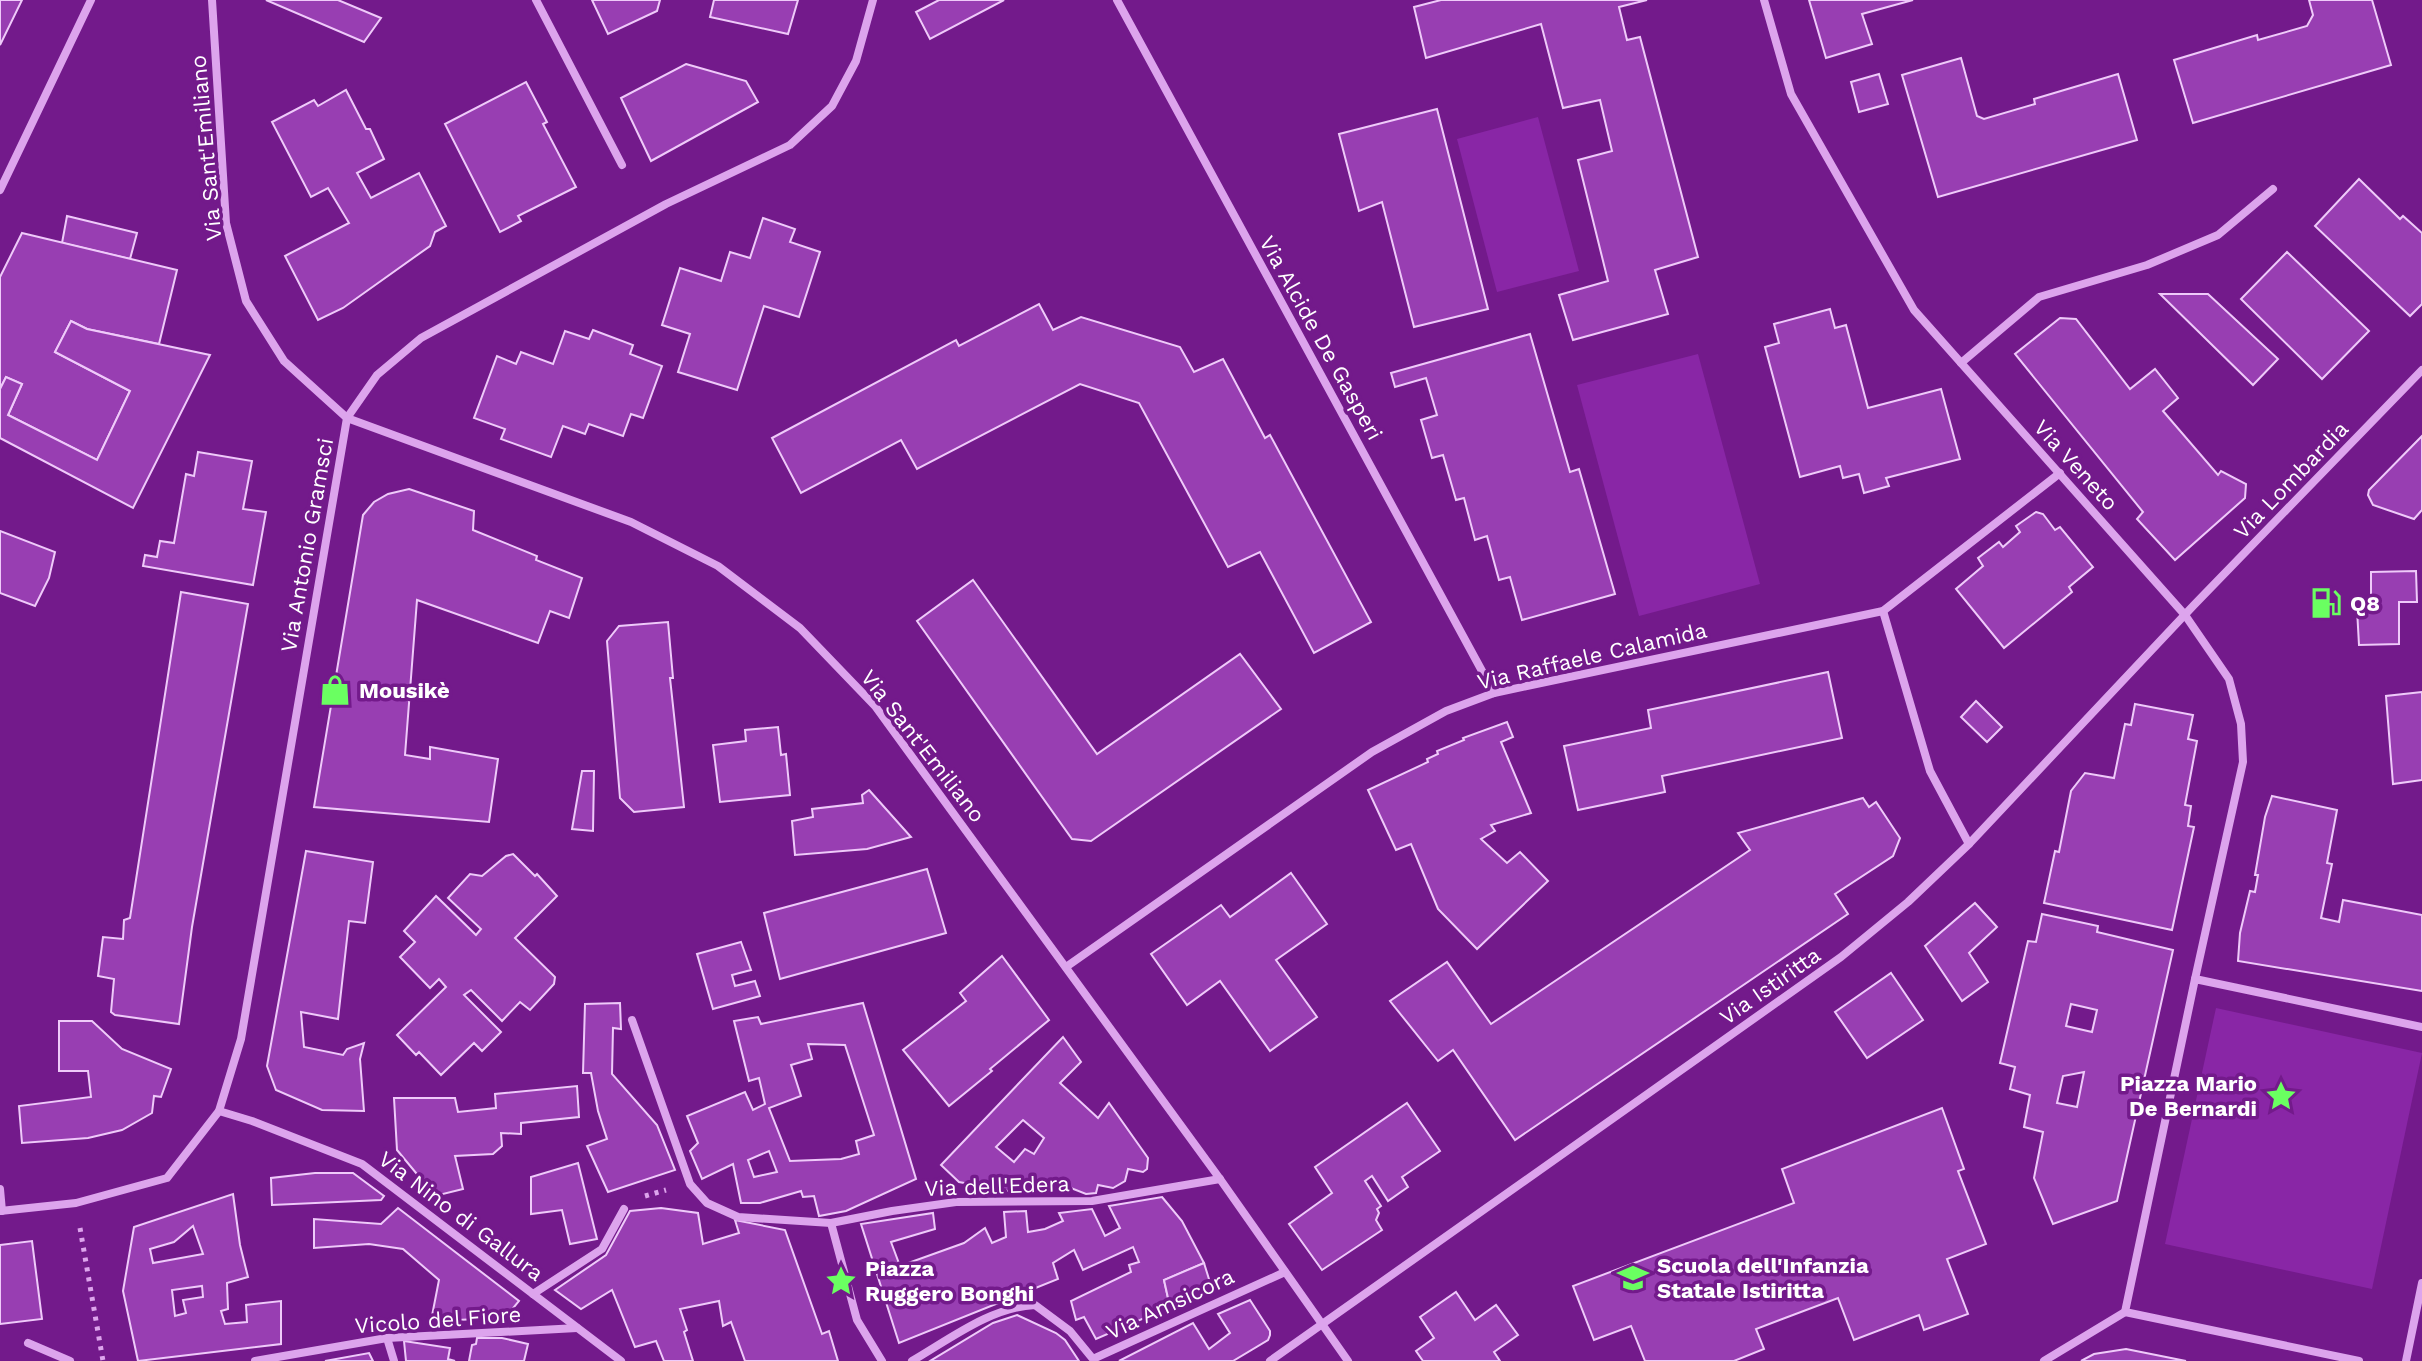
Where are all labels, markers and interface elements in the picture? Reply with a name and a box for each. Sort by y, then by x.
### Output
street label: Via Sant'Emiliano [185,54,227,242]
street label: Via Alcide De Gasperi [1254,232,1388,444]
street label: Via Veneto [2029,415,2123,515]
street label: Via Lombardia [2229,416,2353,544]
street label: Via Antonio Gramsci [276,436,338,654]
fuel station icon: Q8 [2309,586,2343,620]
place label: Q8 [2350,591,2380,616]
street label: Via Raffaele Calamida [1475,617,1709,695]
street label: Via Sant'Emiliano [856,665,990,827]
shop icon: Mousikè [318,673,352,707]
place label: Mousikè [359,678,450,703]
street label: Via Istiritta [1715,942,1825,1030]
place label: Piazza Mario De Bernardi [2120,1071,2257,1121]
place icon: Piazza Mario De Bernardi [2264,1079,2298,1113]
street label: Via Nino di Gallura [374,1146,548,1286]
street label: Via dell'Edera [924,1171,1070,1201]
place label: Scuola dell'Infanzia Statale Istiritta [1657,1253,1869,1303]
place label: Piazza Ruggero Bonghi [865,1256,1034,1306]
school or university icon: Scuola dell'Infanzia Statale Istiritta [1616,1261,1650,1295]
street label: Via Amsicora [1102,1263,1238,1345]
place icon: Piazza Ruggero Bonghi [824,1264,858,1298]
street label: Vicolo del Fiore [354,1302,522,1338]

